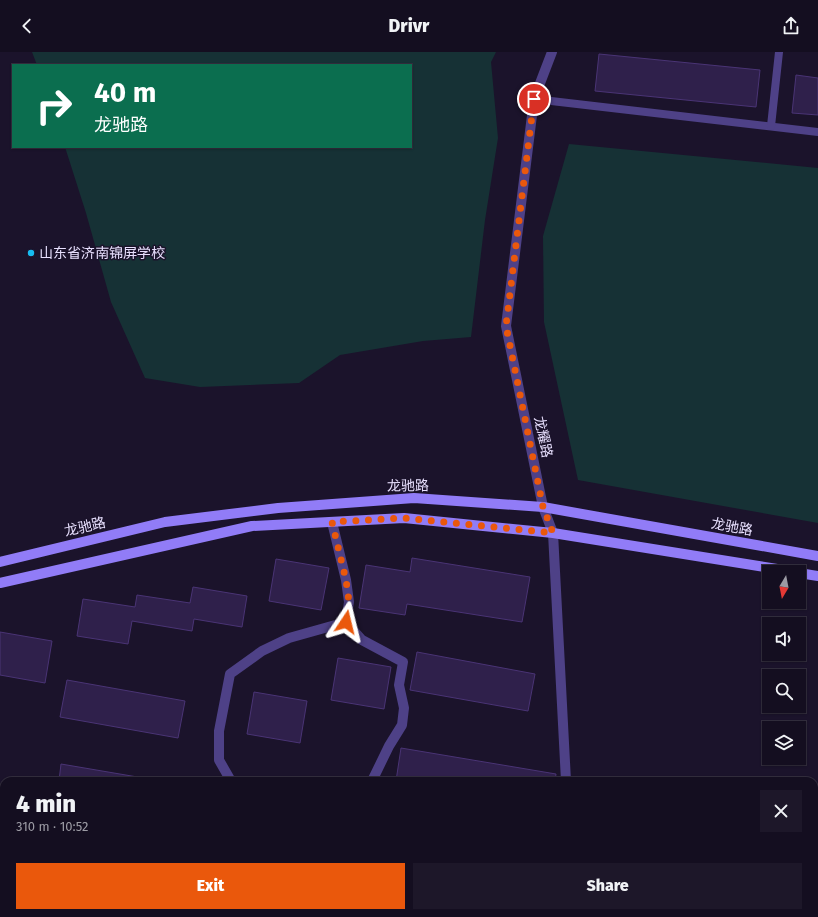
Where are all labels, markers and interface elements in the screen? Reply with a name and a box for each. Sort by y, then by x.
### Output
icon: back [16,15,38,37]
text: Drivr [389,15,429,37]
icon: share [780,15,802,37]
text: 40 m [94,76,157,109]
icon: right [28,80,80,132]
pin [517,82,551,116]
icon: arrive [523,88,545,110]
text: 龙驰路 [94,114,148,136]
place label: 山东省济南锦屏学校 [39,245,165,262]
marker: 山东省济南锦屏学校 [26,248,36,258]
street label: 龙耀路 [530,415,556,459]
street label: 龙驰路 [387,477,429,495]
street label: 龙驰路 [63,514,107,540]
street label: 龙驰路 [710,515,754,539]
north arrow [762,565,806,609]
map controls [762,565,806,765]
position arrow [325,601,367,643]
button: sound [762,617,806,661]
button: search [762,669,806,713]
button: layers [762,721,806,765]
text: 4 min [16,790,76,818]
button: close [760,790,802,832]
text: 310 m · 10:52 [16,819,89,834]
button: Exit [16,863,405,909]
button: Share [413,863,802,909]

